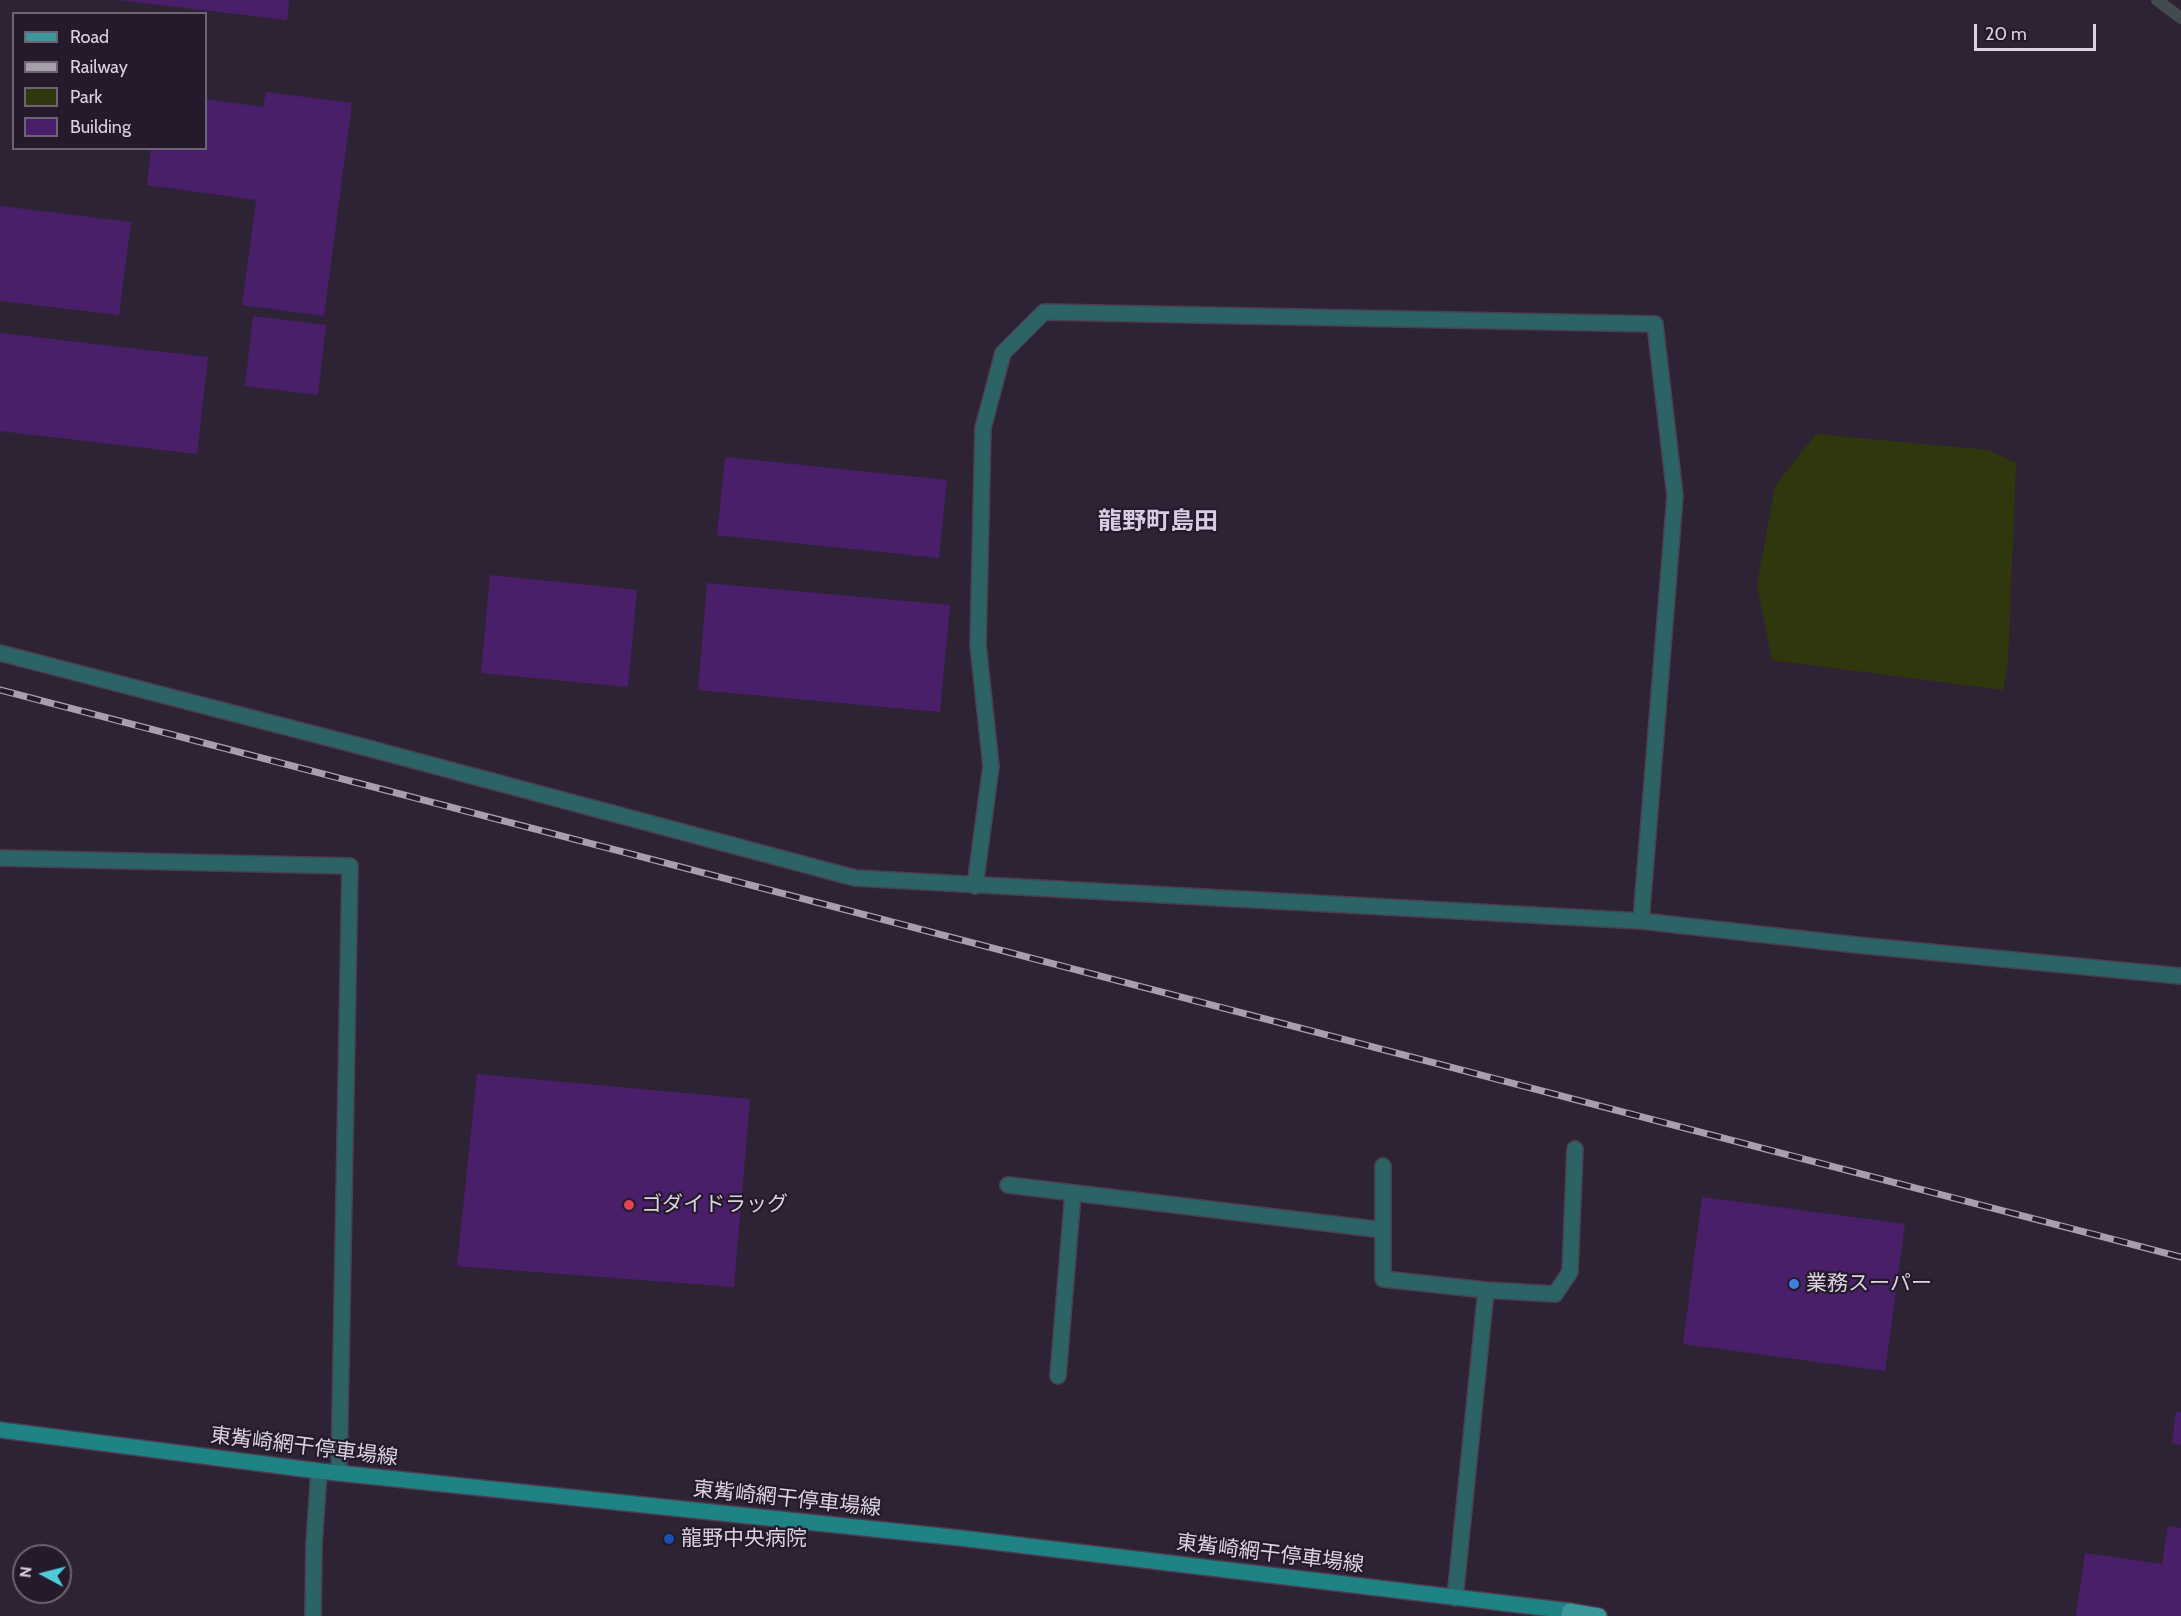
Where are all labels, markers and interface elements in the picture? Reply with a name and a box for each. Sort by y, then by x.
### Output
legend [12,12,207,150]
scale bar [1977,12,2098,50]
text: 20 m [1985,23,2027,45]
text: Road [70,26,109,48]
text: Railway [70,56,128,78]
text: Park [70,86,102,108]
text: Building [70,116,131,138]
district label: 龍野町島田 [1098,508,1218,536]
place label: ゴダイドラッグ [641,1192,788,1218]
marker: ゴダイドラッグ [622,1198,636,1212]
place label: 業務スーパー [1806,1271,1932,1297]
marker: 業務スーパー [1787,1277,1801,1291]
street label: 東觜崎網干停車場線 [209,1423,399,1471]
street label: 東觜崎網干停車場線 [692,1477,882,1521]
place label: 龍野中央病院 [681,1526,807,1552]
street label: 東觜崎網干停車場線 [1175,1530,1365,1578]
marker: 龍野中央病院 [662,1532,676,1546]
north arrow [12,1544,72,1604]
text: N [16,1565,36,1579]

